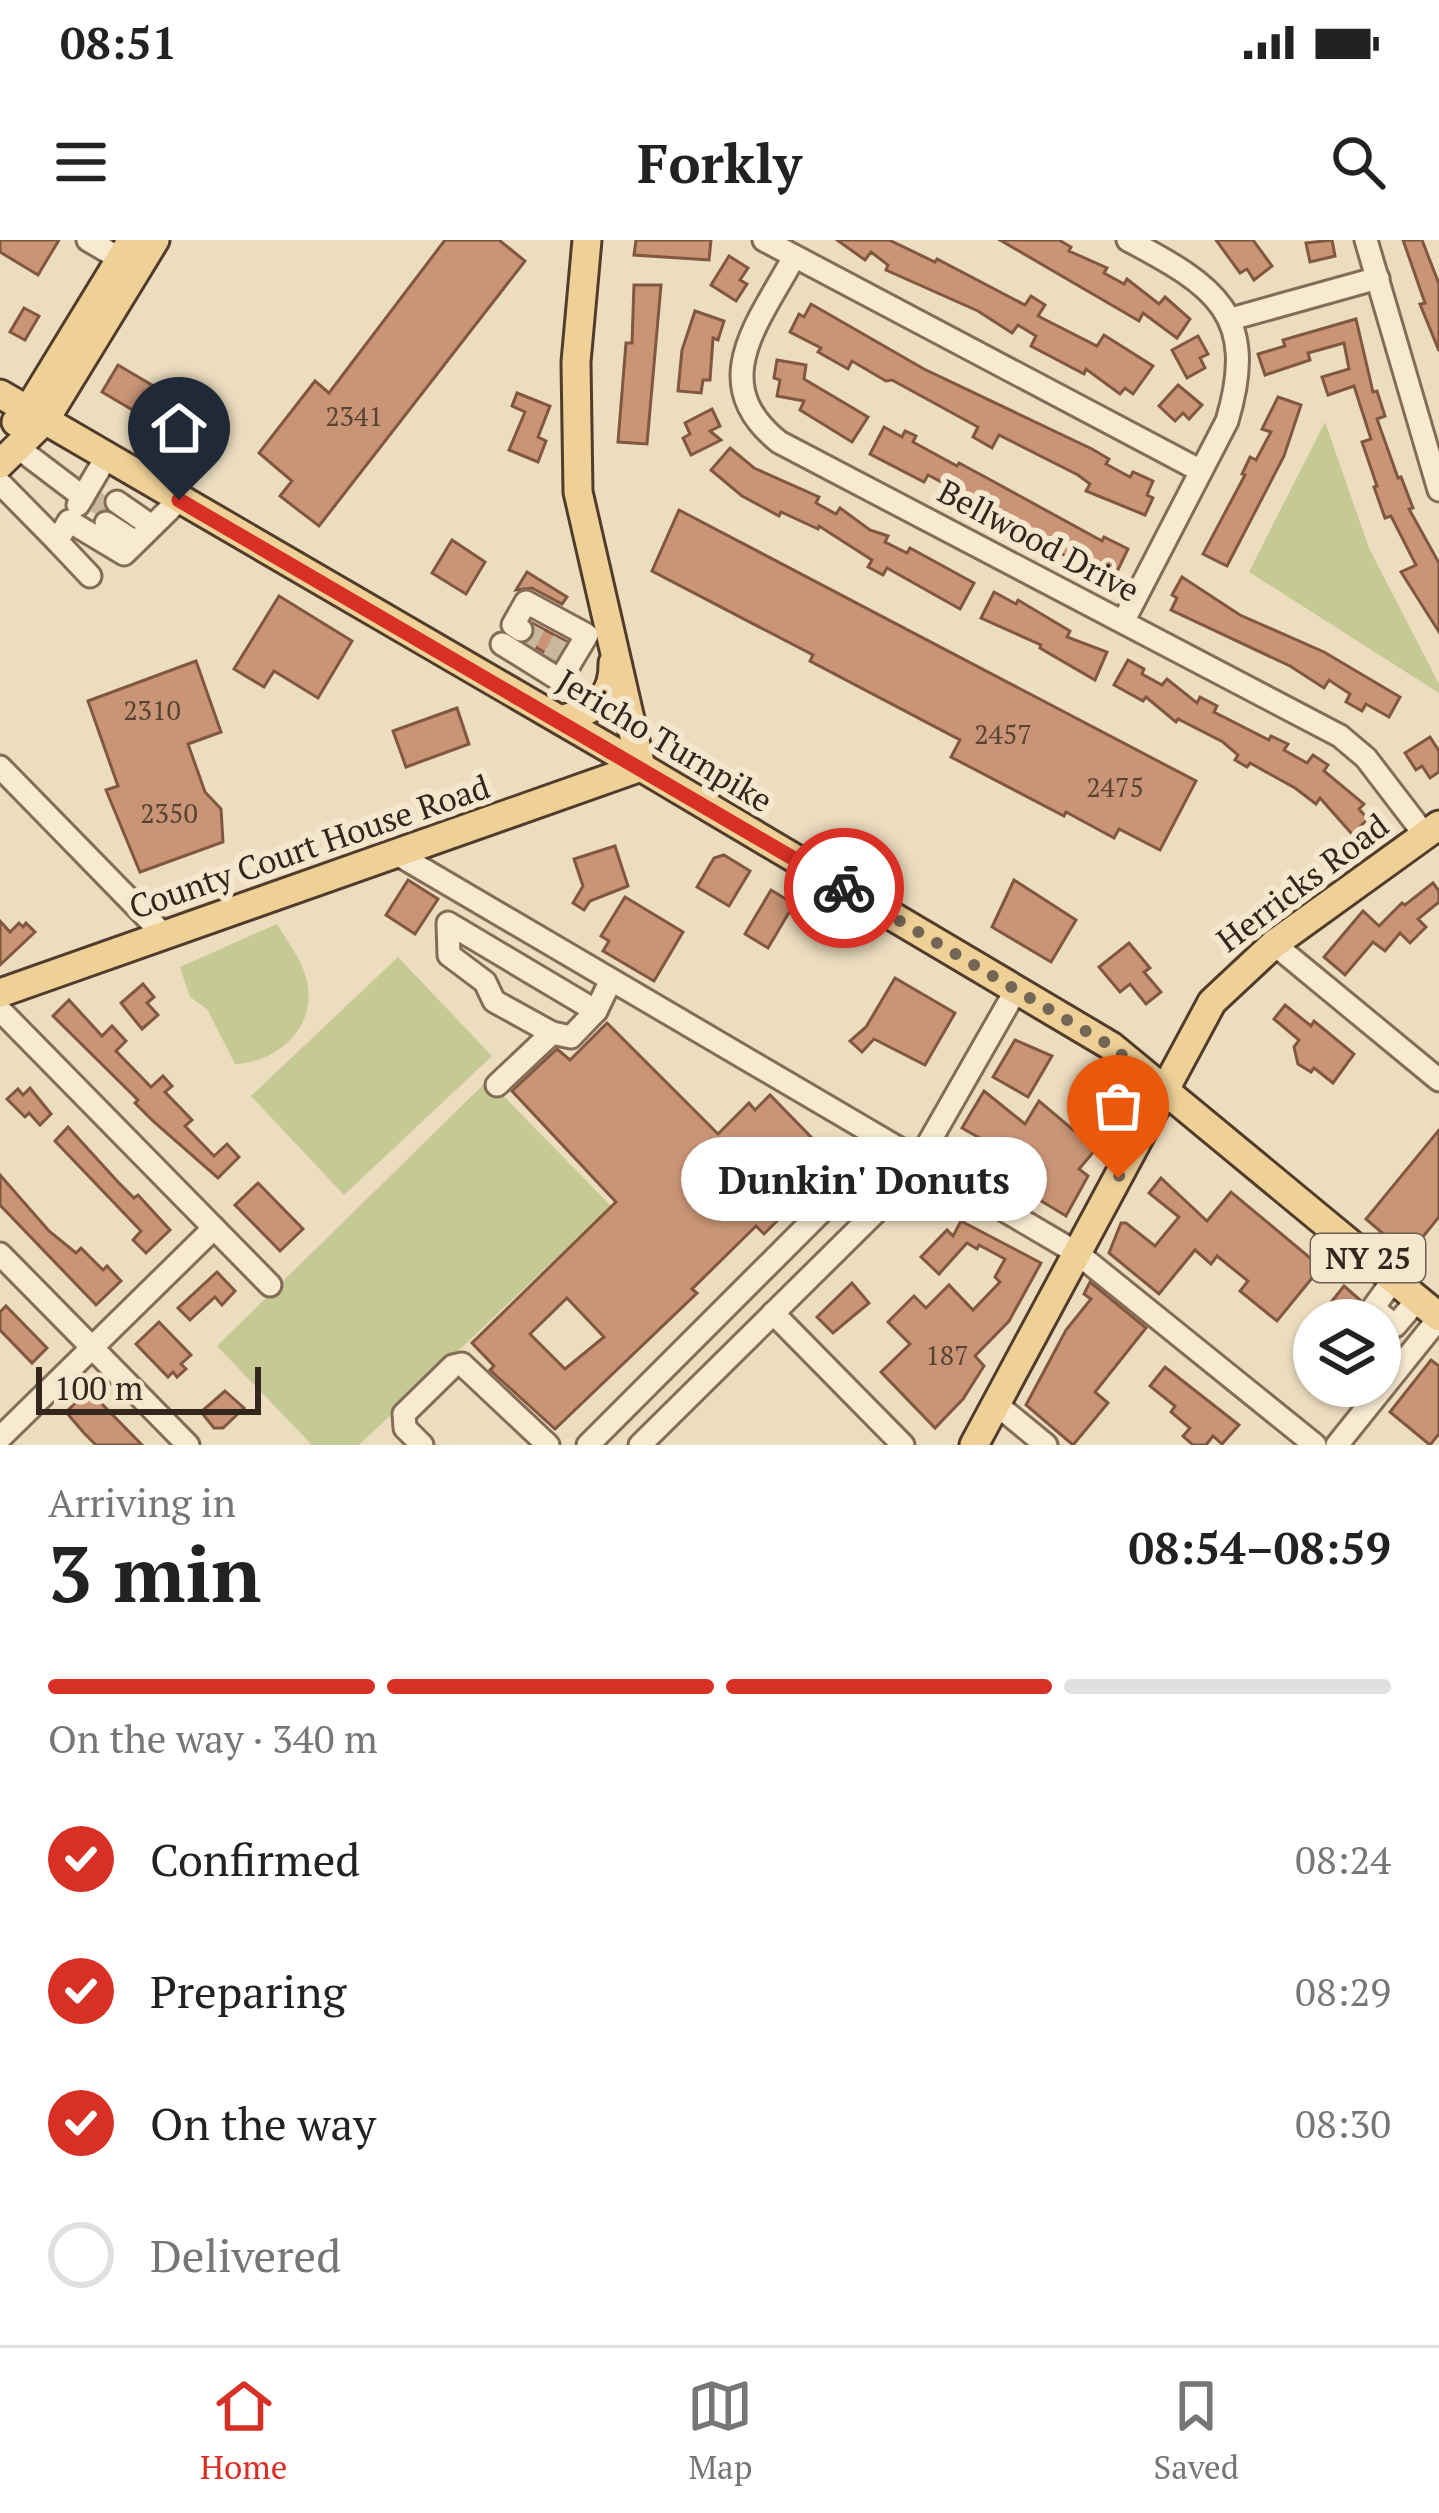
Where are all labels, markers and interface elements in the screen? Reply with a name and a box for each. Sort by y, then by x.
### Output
text: 08:51 [60,12,177,72]
text: Forkly [637,127,802,198]
icon: menu [48,129,114,195]
icon: search [1325,129,1391,195]
pin [128,377,230,500]
icon: home [146,395,212,461]
house number: 2341 [325,398,383,434]
street label: Bellwood Drive [931,469,1147,611]
street label: Jericho Turnpike [549,659,781,821]
house number: 2310 [123,692,181,728]
house number: 2457 [974,716,1032,752]
street label: County Court House Road [123,764,495,928]
house number: 2475 [1086,769,1144,805]
house number: 2350 [140,795,198,831]
street label: Herricks Road [1208,803,1396,961]
courier [784,828,904,948]
icon: bike [811,855,877,921]
pin [1067,1055,1169,1178]
icon: bag [1085,1073,1151,1139]
callout: Dunkin' Donuts [680,1136,1046,1220]
text: Dunkin' Donuts [718,1153,1010,1205]
road number: NY 25 [1311,1234,1425,1282]
map controls [1293,1299,1401,1407]
button: layers [1293,1299,1401,1407]
house number: 187 [925,1337,969,1373]
scale bar [36,1361,261,1414]
text: 100 m [54,1366,143,1409]
text: Arriving in [48,1476,236,1528]
text: 08:54–08:59 [1129,1517,1391,1577]
text: 3 min [48,1521,261,1624]
text: On the way · 340 m [48,1712,378,1764]
icon: check [48,1826,114,1892]
text: Confirmed [150,1829,360,1889]
text: 08:24 [1295,1833,1391,1885]
icon: check [48,1958,114,2024]
text: Preparing [150,1961,346,2021]
text: 08:29 [1295,1965,1391,2017]
icon: check [48,2090,114,2156]
text: On the way [150,2093,376,2153]
text: 08:30 [1295,2097,1391,2149]
text: Delivered [150,2225,341,2285]
tab: Home [200,2373,287,2488]
tab: Map [687,2373,753,2488]
tab: Saved [1154,2373,1239,2488]

